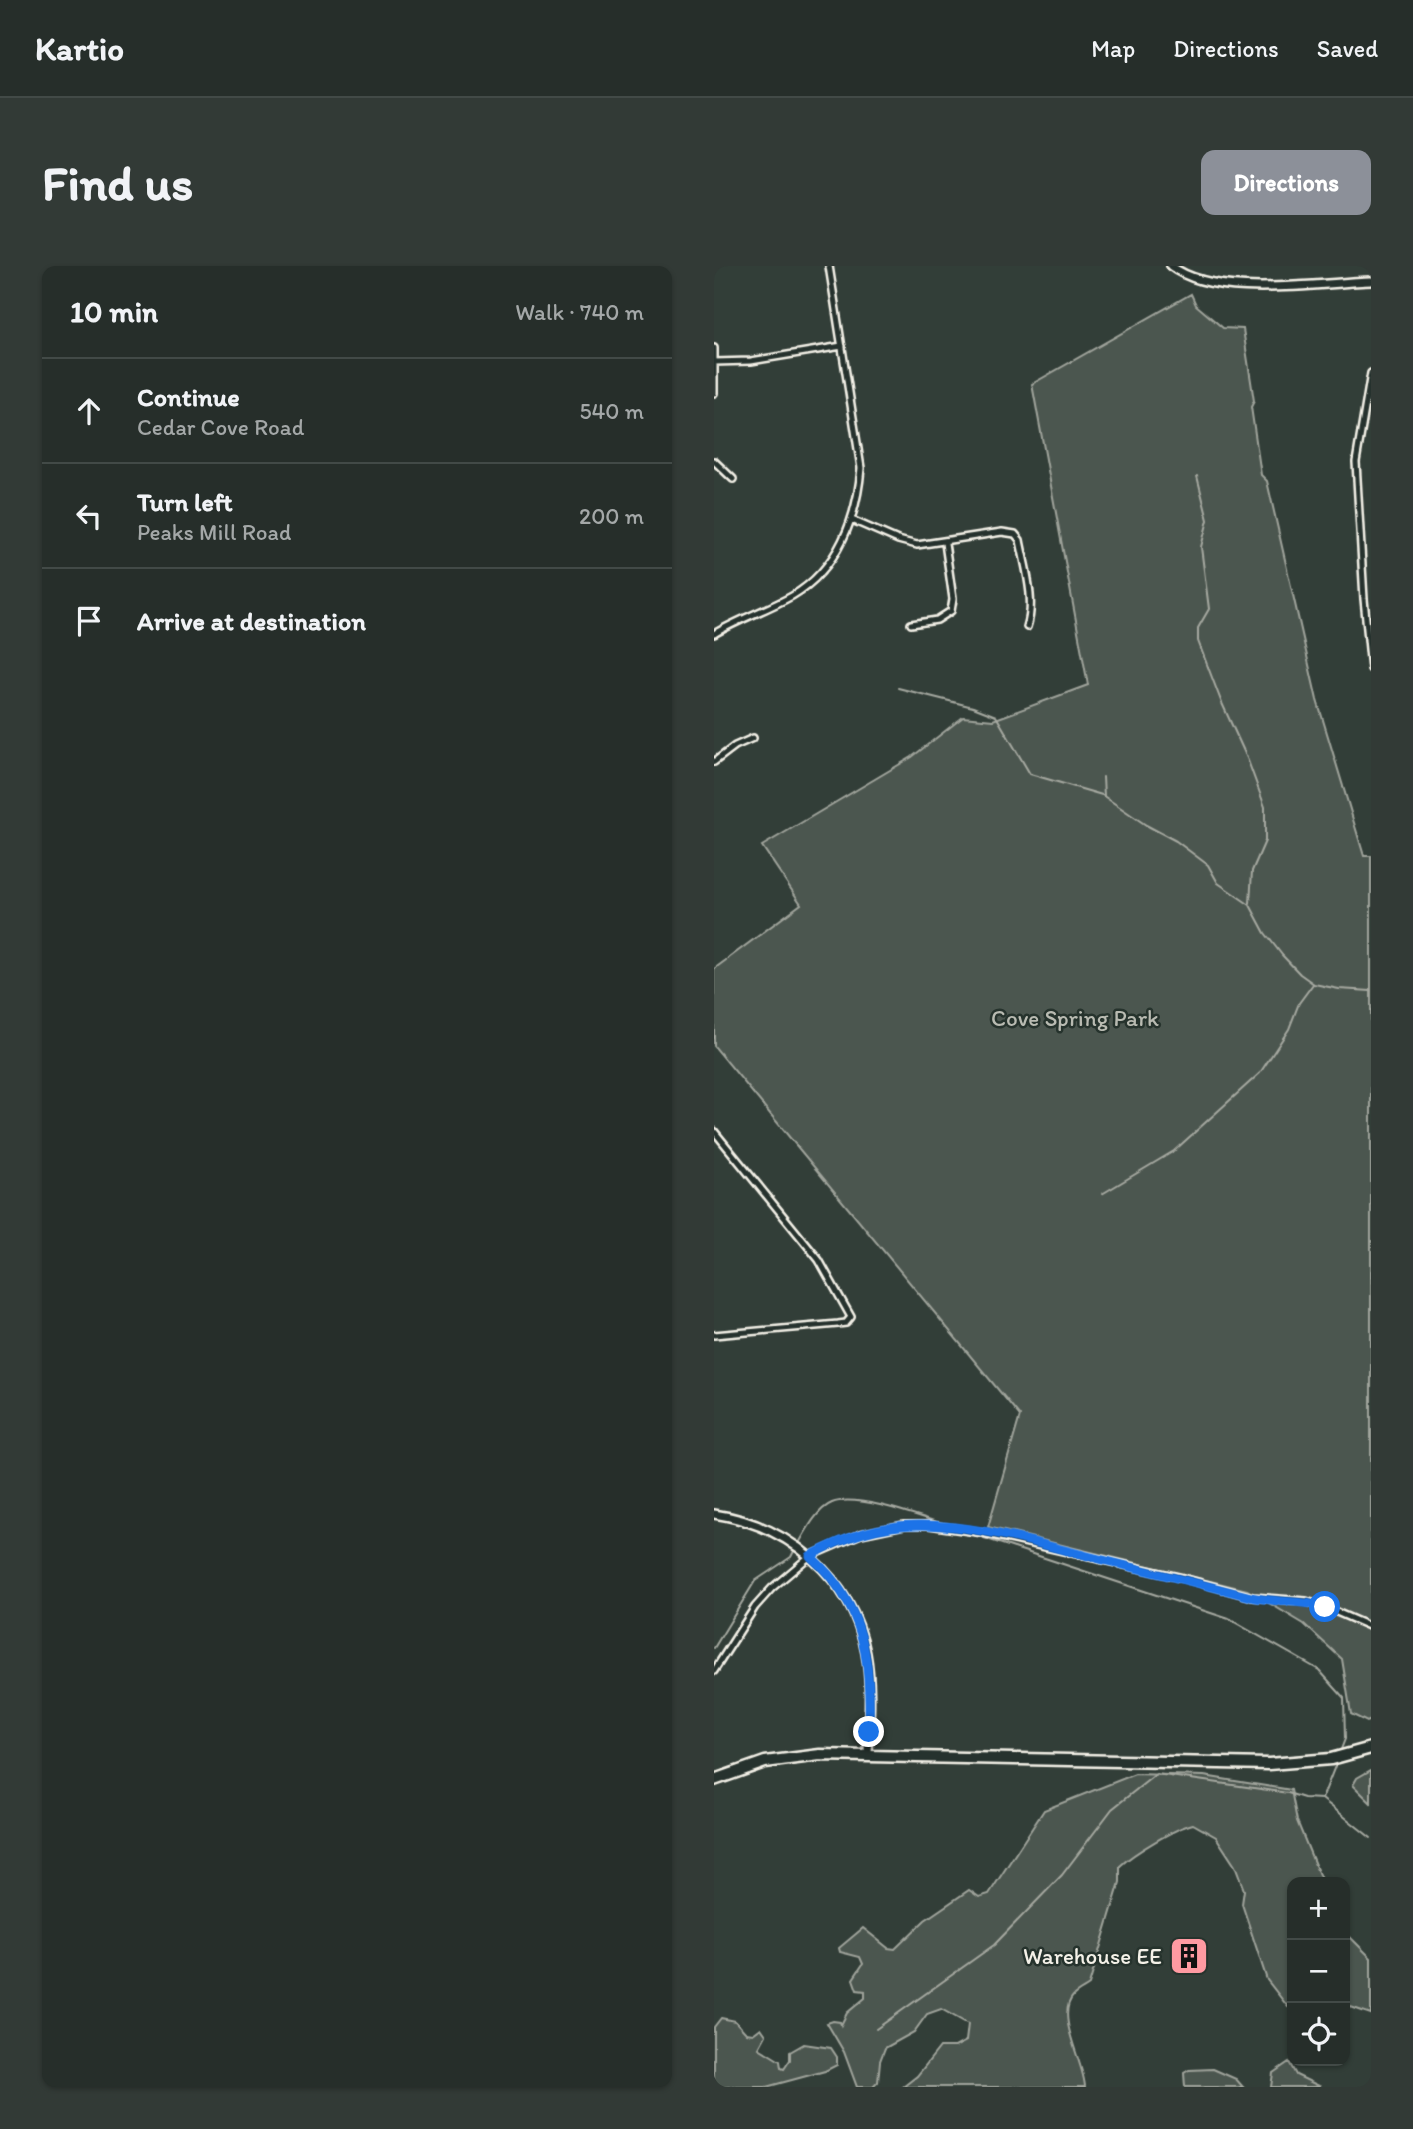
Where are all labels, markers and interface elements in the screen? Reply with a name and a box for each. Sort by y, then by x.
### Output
text: Kartio [35,29,124,68]
text: Map [1091,34,1135,63]
text: Directions [1173,34,1279,63]
text: Saved [1317,34,1378,63]
button: Directions [1201,150,1371,215]
text: Find us [42,153,193,212]
text: 10 min [70,293,158,330]
text: Walk · 740 m [515,298,644,326]
text: Continue [137,381,240,413]
icon: ahead [70,392,108,430]
text: 540 m [579,397,644,425]
text: Cedar Cove Road [137,413,304,441]
text: Turn left [137,486,233,518]
icon: left [70,497,108,535]
text: 200 m [579,502,644,530]
text: Peaks Mill Road [137,518,291,546]
icon: arrive [70,602,108,640]
text: Arrive at destination [137,605,366,637]
park label: Cove Spring Park [991,1004,1159,1032]
route start [1309,1591,1340,1622]
route end [853,1716,884,1747]
map controls [1287,1877,1350,2066]
button: + [1287,1877,1350,1940]
building icon: Warehouse EE [1168,1935,1210,1977]
button: − [1287,1940,1350,2003]
place label: Warehouse EE [1023,1942,1162,1970]
button: locate [1287,2003,1350,2066]

